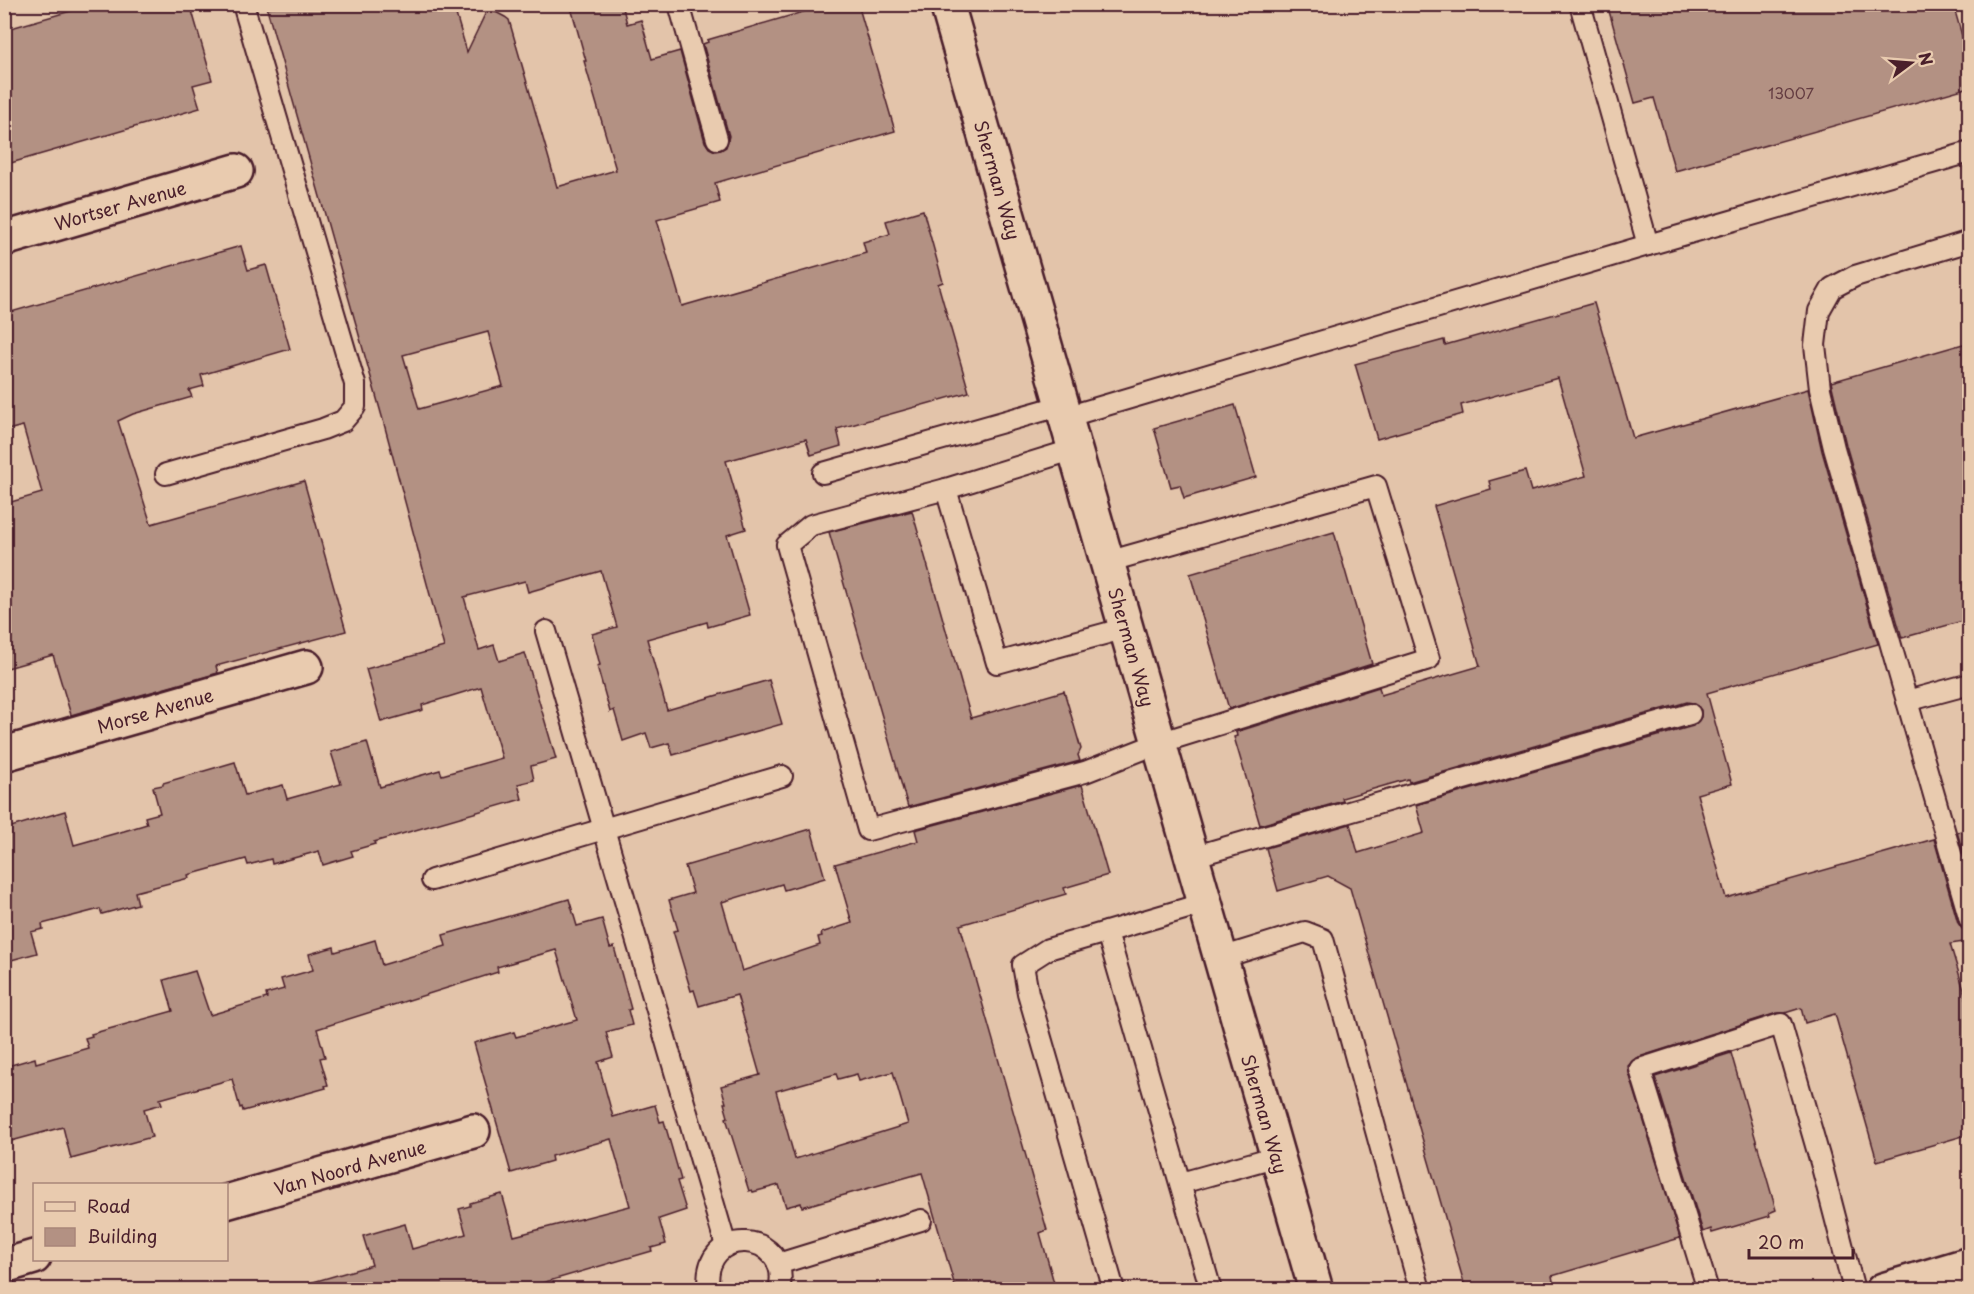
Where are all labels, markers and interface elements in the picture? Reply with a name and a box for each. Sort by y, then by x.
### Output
north arrow [1881,33,1941,93]
text: N [1913,49,1940,68]
house number: 13007 [1768,81,1814,104]
street label: Sherman Way [968,117,1028,243]
street label: Wortser Avenue [51,173,189,237]
street label: Sherman Way [1102,584,1162,710]
street label: Morse Avenue [94,680,217,740]
street label: Sherman Way [1235,1051,1295,1177]
street label: Van Noord Avenue [271,1132,429,1202]
legend [33,1183,228,1261]
text: Road [87,1192,131,1219]
text: Building [87,1222,157,1249]
scale bar [1749,1222,1852,1260]
text: 20 m [1758,1228,1804,1255]

